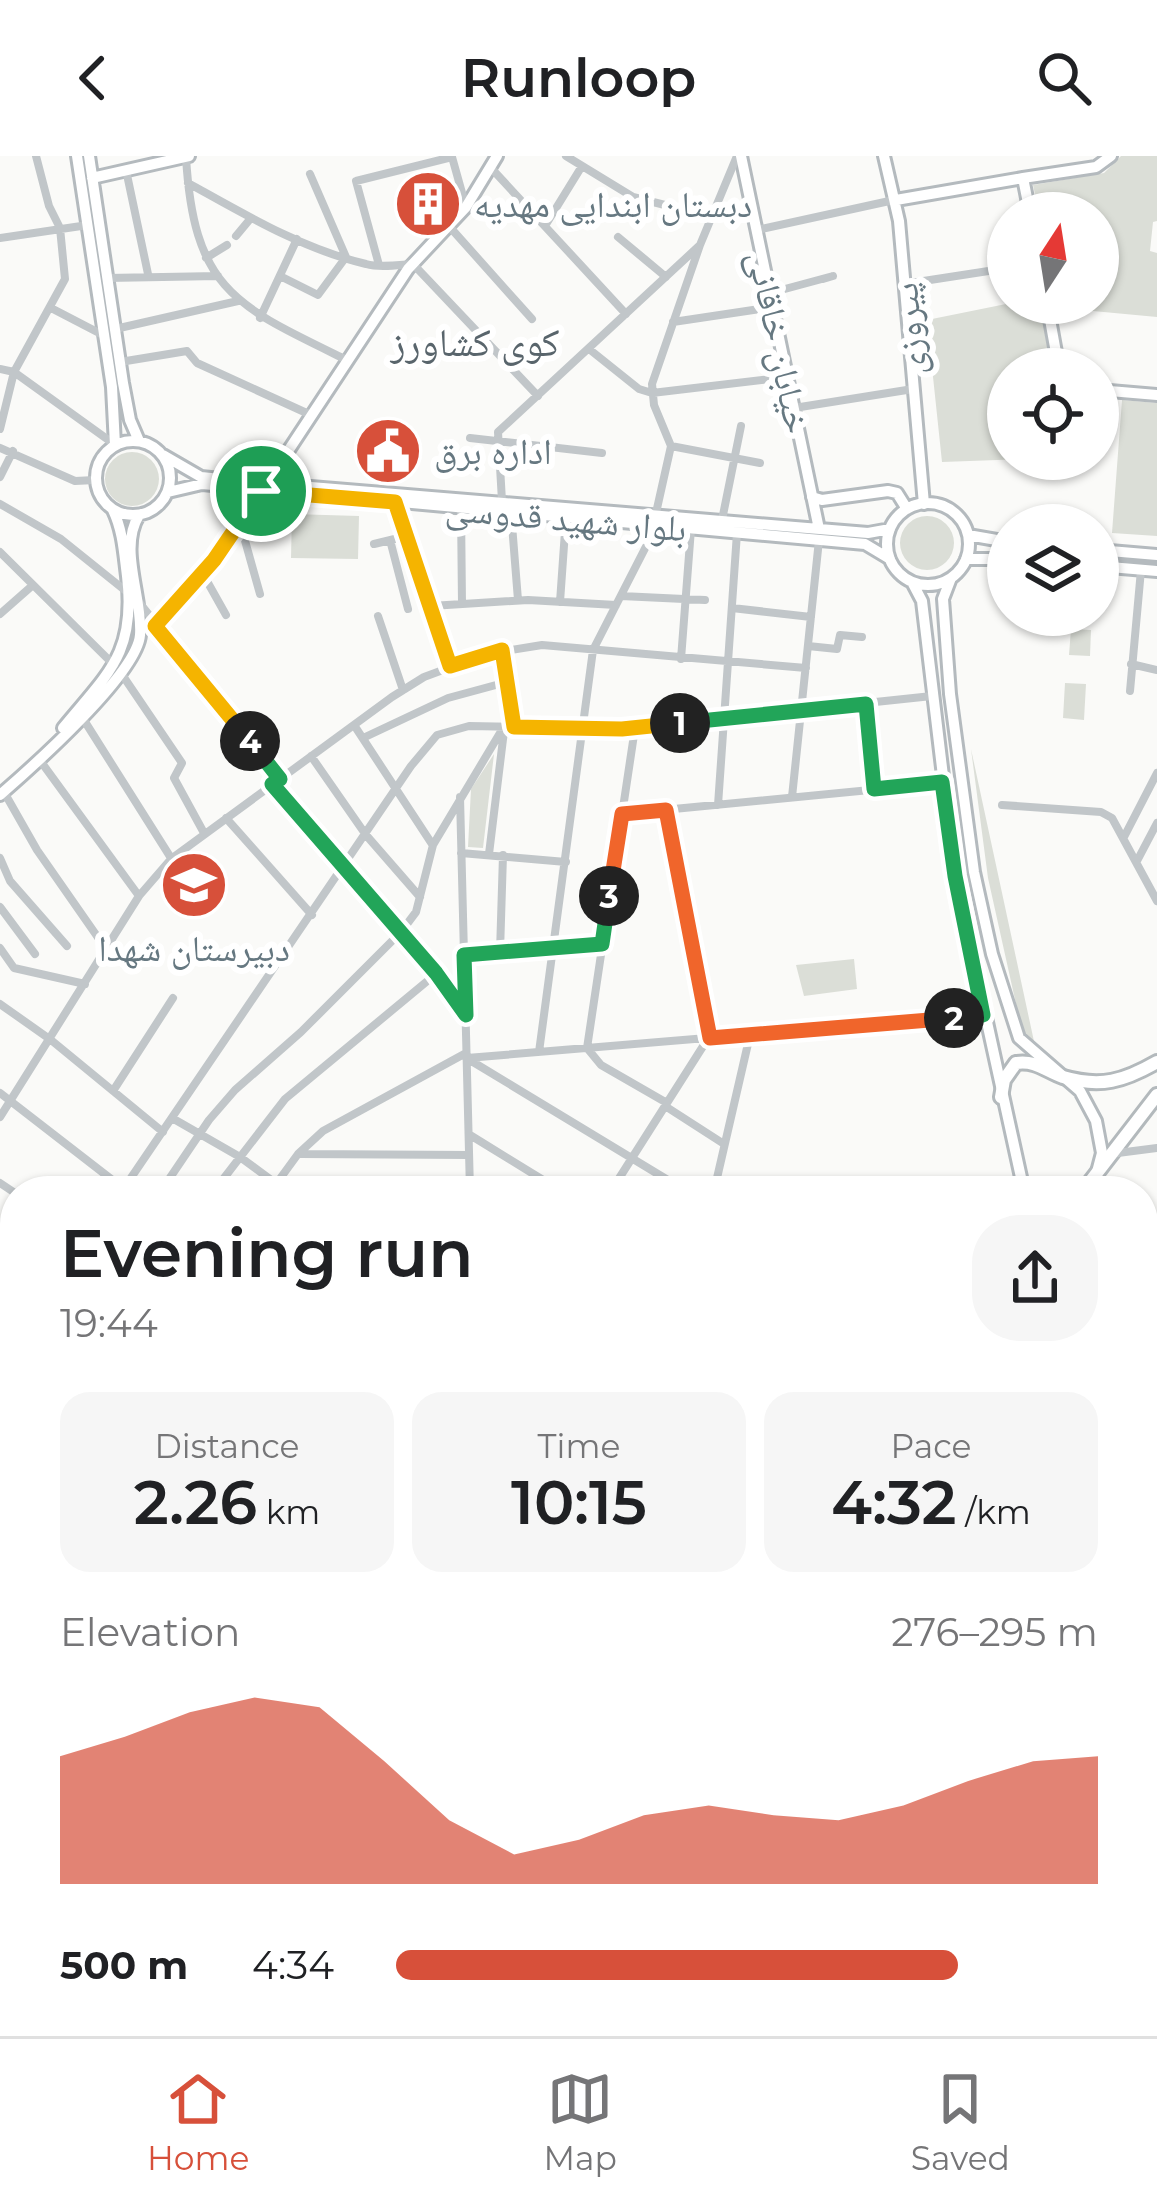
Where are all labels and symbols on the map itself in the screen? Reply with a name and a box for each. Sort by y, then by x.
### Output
building icon: دبستان ابندایی مهدیه [393,169,463,239]
place label: دبستان ابندایی مهدیه [474,182,752,226]
north arrow [987,192,1119,324]
street label: خیابان خاقانی [739,247,821,437]
street label: پیروزی [882,281,934,377]
district label: کوی کشاورز [389,318,560,366]
public building icon: اداره برق [353,416,423,486]
place label: اداره برق [434,429,552,473]
pin [210,440,312,542]
street label: بلوار شهید قدوسی [444,486,688,550]
pin: 1 [650,693,710,753]
pin: 4 [220,711,280,771]
school or university icon: دبیرستان شهدا [159,850,229,920]
pin: 3 [579,866,639,926]
place label: دبیرستان شهدا [98,926,290,970]
pin: 2 [924,988,984,1048]

